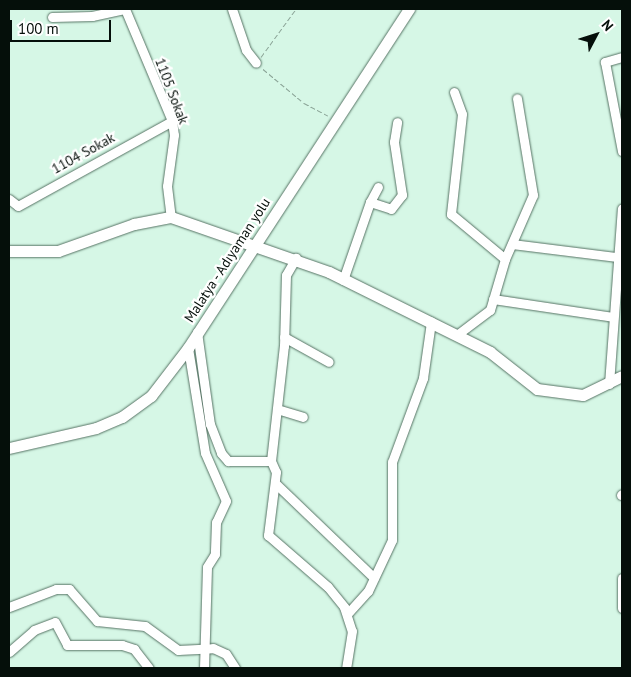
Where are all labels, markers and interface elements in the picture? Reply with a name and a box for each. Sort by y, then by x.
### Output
scale bar [12,10,114,42]
north arrow [571,10,621,60]
text: N [598,16,617,35]
text: 100 m [18,19,59,38]
street label: 1105 Sokak [152,56,192,126]
street label: 1104 Sokak [49,129,117,177]
street label: Malatya - Adıyaman yolu [180,193,274,327]

